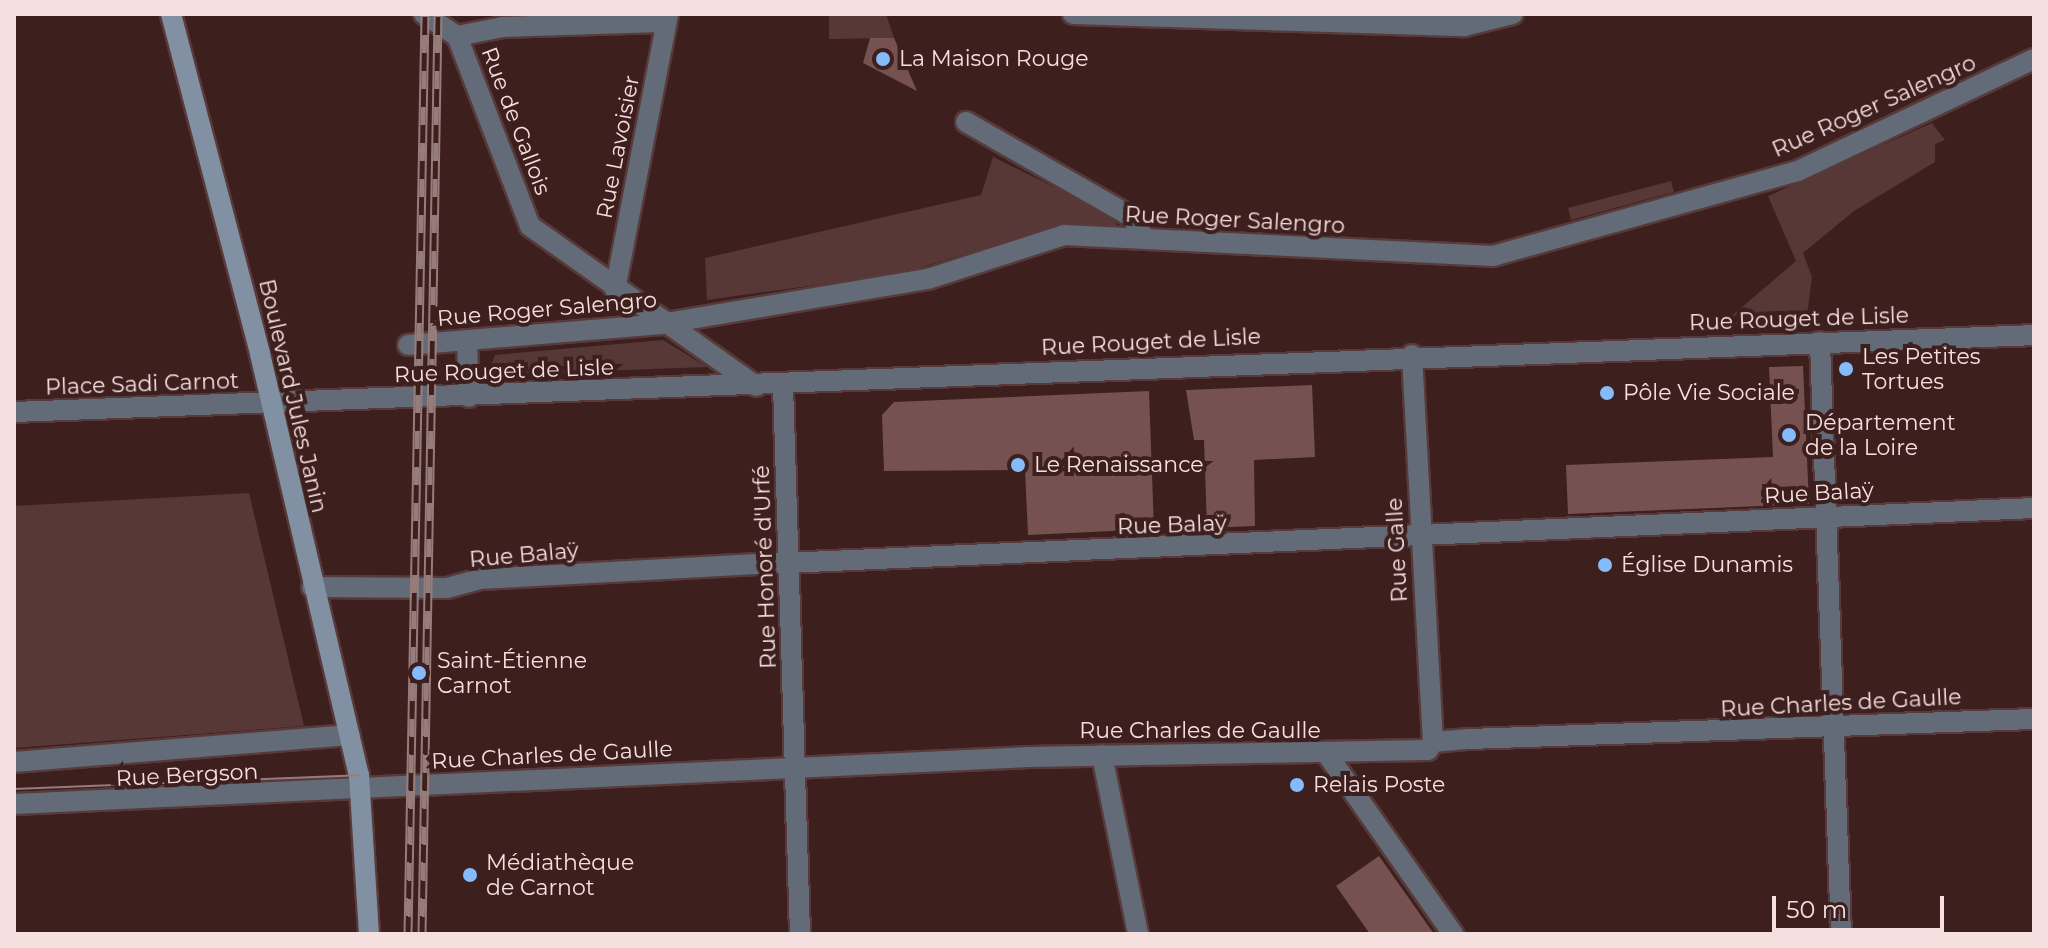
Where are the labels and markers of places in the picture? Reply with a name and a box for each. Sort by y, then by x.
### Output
place label: La Maison Rouge [899,46,1089,72]
marker: La Maison Rouge [874,50,892,68]
place label: Les Petites Tortues [1862,343,1981,394]
marker: Les Petites Tortues [1837,360,1855,378]
place label: Pôle Vie Sociale [1623,380,1795,406]
marker: Pôle Vie Sociale [1598,384,1616,402]
place label: Département de la Loire [1805,409,1956,460]
marker: Département de la Loire [1780,426,1798,444]
place label: Le Renaissance [1034,452,1204,478]
marker: Le Renaissance [1009,456,1027,474]
place label: Église Dunamis [1621,552,1793,578]
marker: Église Dunamis [1596,556,1614,574]
place label: Saint-Étienne Carnot [437,647,587,698]
marker: Saint-Étienne Carnot [408,662,430,684]
place label: Relais Poste [1313,772,1445,798]
marker: Relais Poste [1288,776,1306,794]
place label: Médiathèque de Carnot [486,849,634,900]
marker: Médiathèque de Carnot [461,866,479,884]

